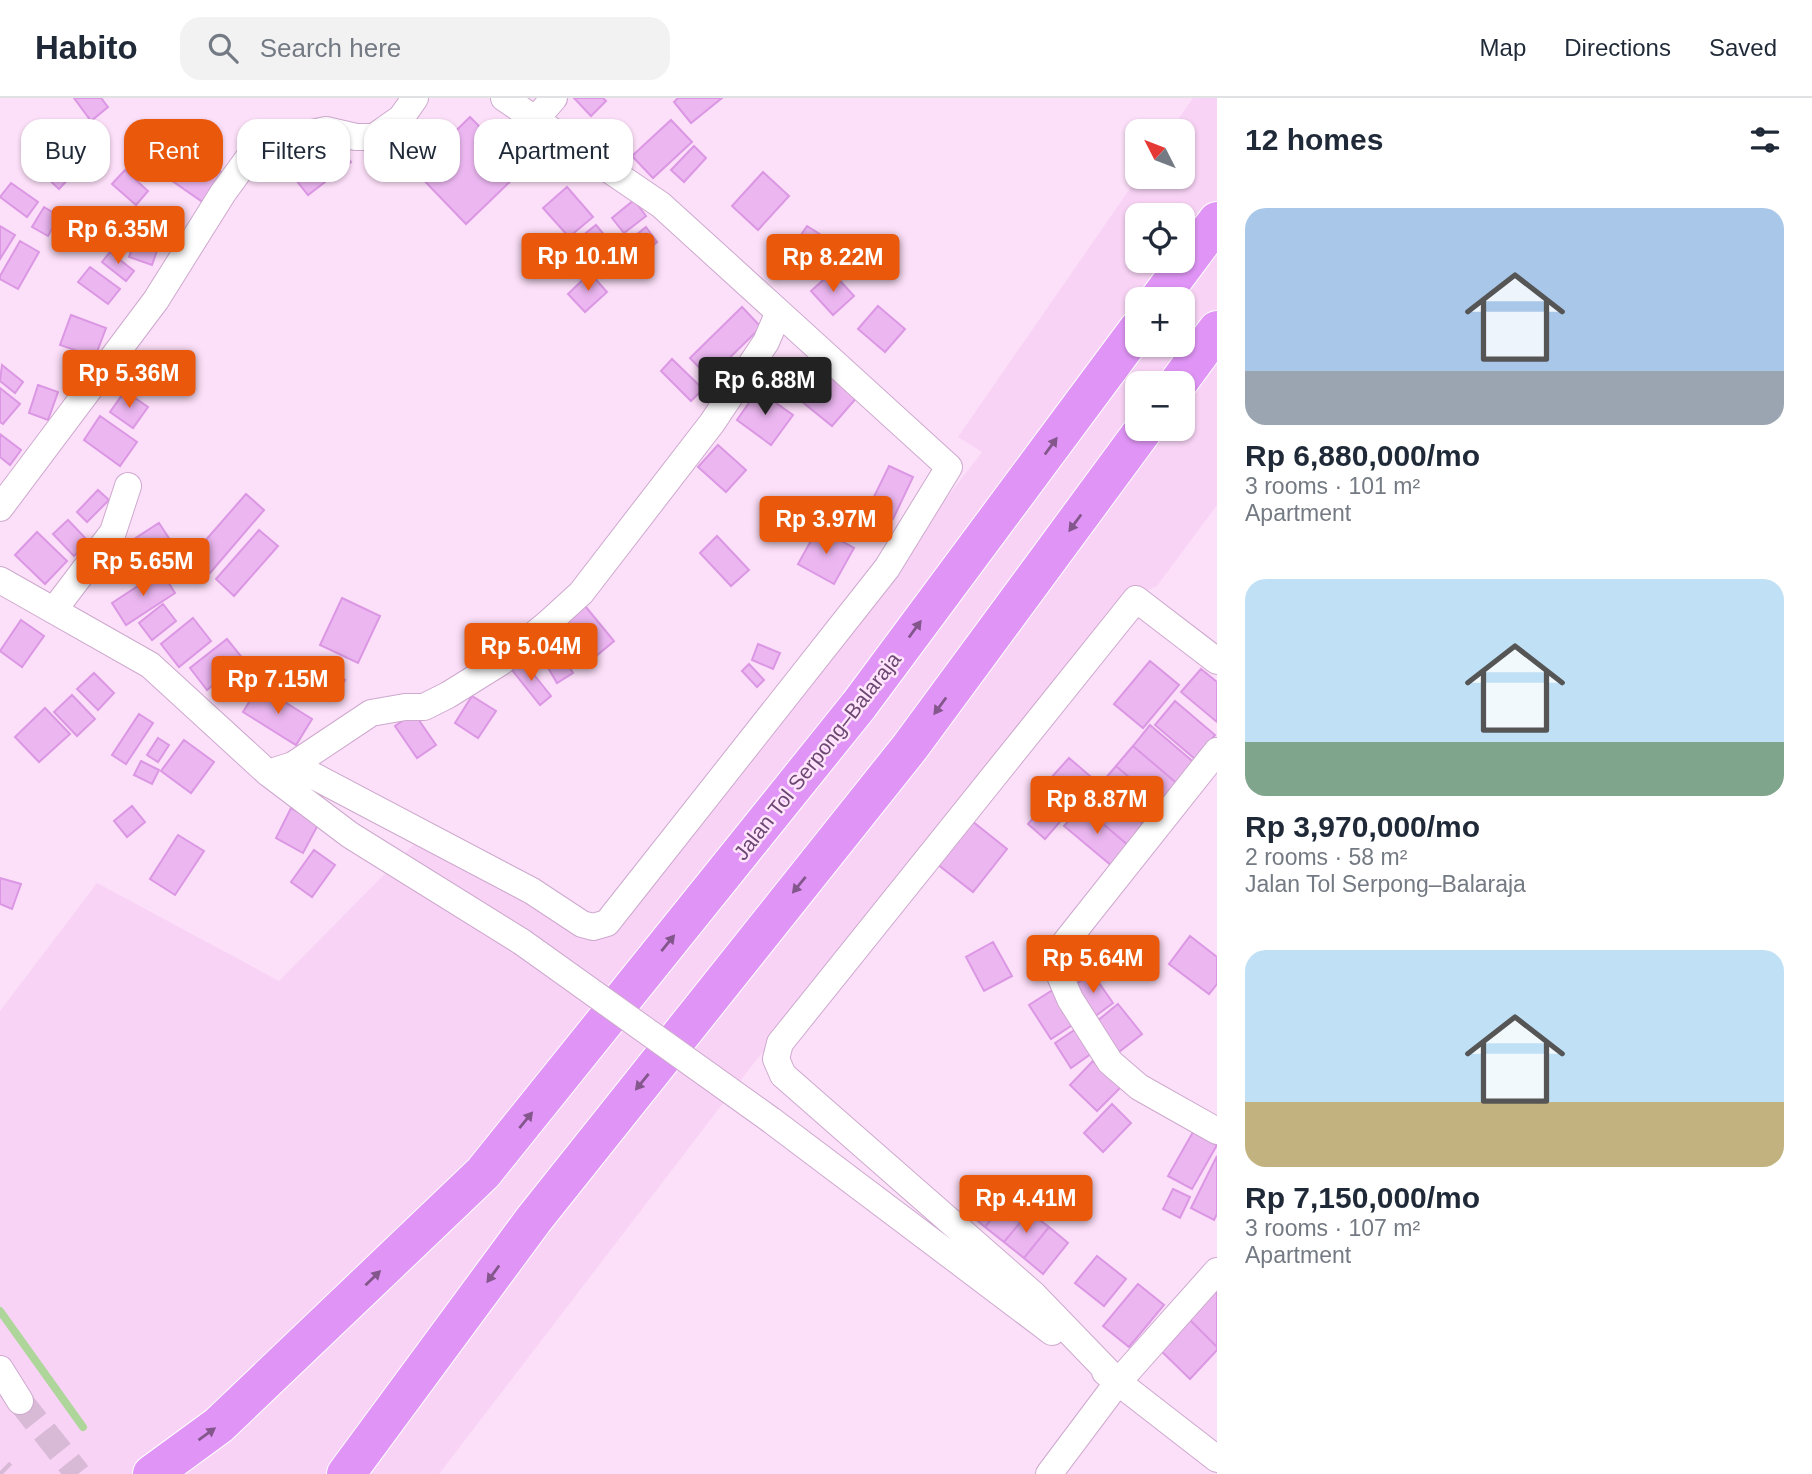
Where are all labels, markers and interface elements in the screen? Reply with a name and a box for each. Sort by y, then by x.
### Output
search box [180,17,670,80]
text: Habito [35,29,138,66]
icon: search [204,29,242,67]
text: Search here [260,33,401,63]
text: Map [1480,34,1526,61]
text: Directions [1564,34,1671,61]
text: Saved [1709,34,1777,61]
chip: Buy [21,119,110,182]
chip: Rent [124,119,223,182]
chip: Filters [237,119,350,182]
chip: New [364,119,460,182]
chip: Apartment [474,119,633,182]
north arrow [1125,119,1195,189]
map controls [1125,119,1195,441]
icon: filters [1746,121,1784,159]
text: 12 homes [1245,123,1383,156]
button: locate [1125,203,1195,273]
pin: Rp 6.35M [46,206,190,266]
text: Rp 6.35M [68,216,168,242]
pin: Rp 10.1M [516,234,660,293]
pin: Rp 8.22M [761,234,905,294]
text: Rp 10.1M [538,243,638,269]
text: Rp 8.22M [783,244,883,270]
icon: home [1452,254,1578,380]
button: + [1125,287,1195,357]
pin: Rp 5.36M [57,350,201,410]
pin: Rp 6.88M [693,358,837,417]
text: Rp 5.36M [79,360,179,386]
text: Rp 6.88M [715,367,815,393]
button: − [1125,371,1195,441]
one-way arrow [1043,437,1057,455]
text: Rp 6,880,000/mo [1245,439,1480,472]
text: 3 rooms · 101 m² [1245,473,1420,499]
pin: Rp 3.97M [754,496,898,556]
text: Apartment [1245,500,1351,526]
text: Rp 3.97M [776,506,876,532]
one-way arrow [1068,514,1082,532]
pin: Rp 5.65M [71,538,215,598]
text: Rp 5.65M [93,548,193,574]
one-way arrow [908,620,922,638]
pin: Rp 5.04M [459,624,603,683]
icon: home [1452,625,1578,751]
text: Rp 5.04M [481,633,581,659]
street label: Jalan Tol Serpong–Balaraja [729,648,905,864]
pin: Rp 7.15M [206,656,350,716]
text: Rp 7.15M [228,666,328,692]
one-way arrow [933,697,947,715]
pin: Rp 8.87M [1025,776,1169,836]
text: Rp 8.87M [1047,786,1147,812]
text: Rp 3,970,000/mo [1245,810,1480,843]
text: 2 rooms · 58 m² [1245,844,1407,870]
text: Jalan Tol Serpong–Balaraja [1245,871,1526,897]
one-way arrow [792,876,807,894]
one-way arrow [661,934,676,952]
pin: Rp 5.64M [1021,936,1165,995]
text: Rp 5.64M [1043,945,1143,971]
icon: home [1452,996,1578,1122]
one-way arrow [635,1073,650,1091]
one-way arrow [518,1111,533,1128]
pin: Rp 4.41M [954,1176,1098,1235]
text: Rp 7,150,000/mo [1245,1181,1480,1214]
text: Rp 4.41M [976,1185,1076,1211]
text: 3 rooms · 107 m² [1245,1215,1420,1241]
text: Apartment [1245,1242,1351,1268]
one-way arrow [487,1265,501,1283]
one-way arrow [364,1271,381,1287]
one-way arrow [198,1427,216,1441]

